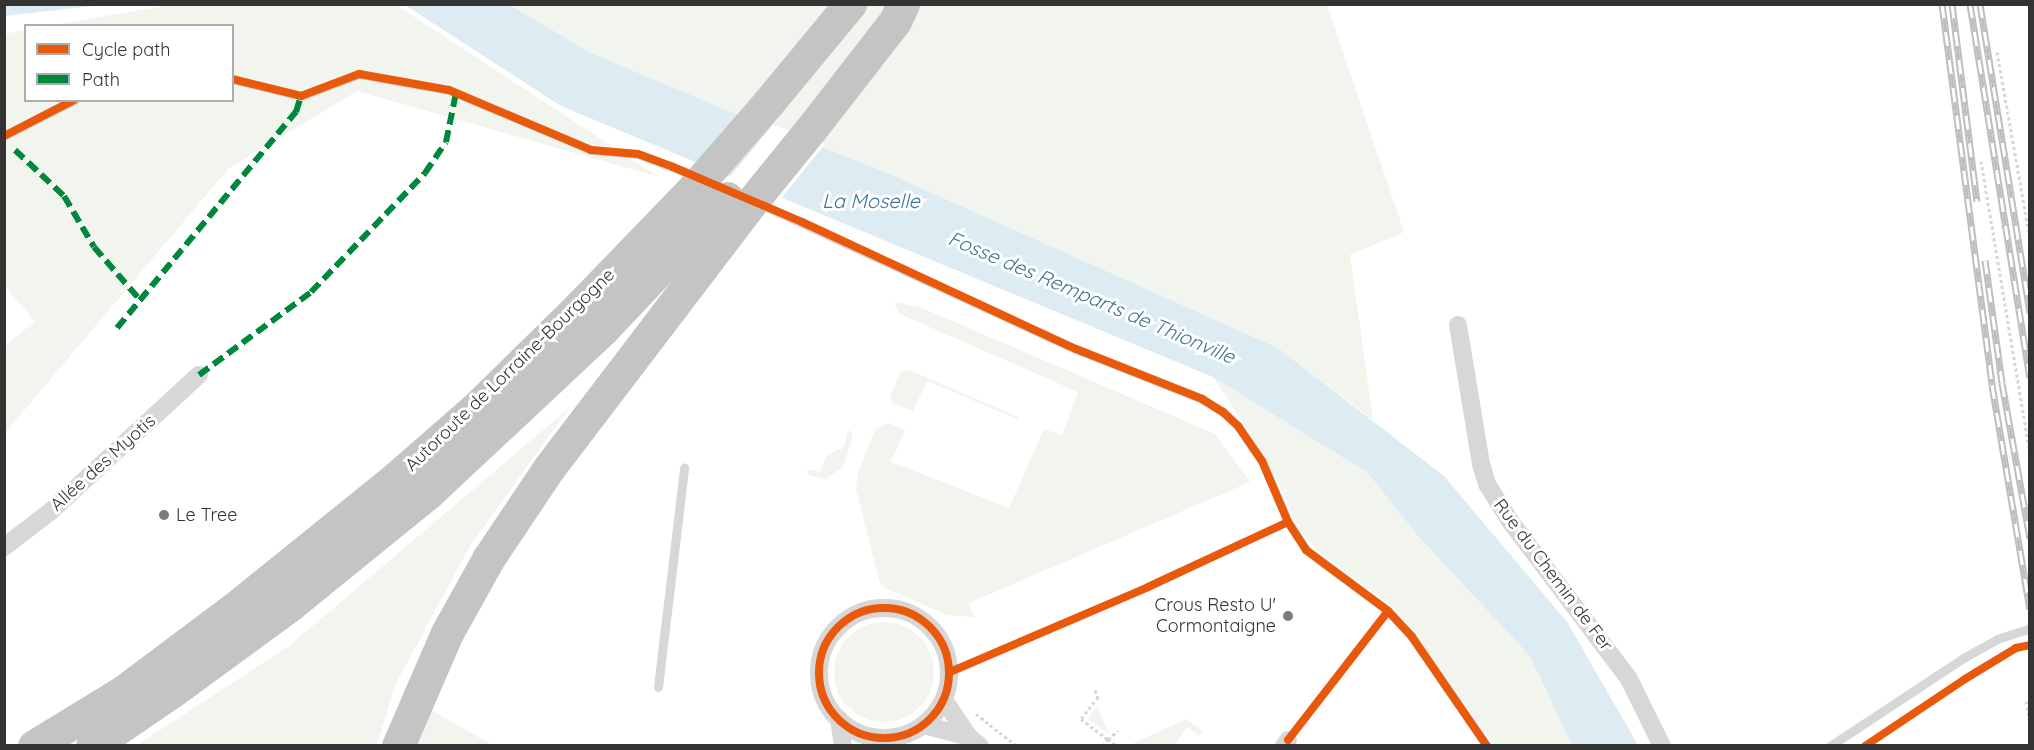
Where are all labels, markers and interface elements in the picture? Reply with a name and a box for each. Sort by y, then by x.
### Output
legend [24,24,234,102]
text: Cycle path [82,38,170,61]
text: Path [82,68,120,91]
water label: La Moselle [822,188,920,212]
water label: Fosse des Remparts de Thionville [945,226,1239,368]
street label: Autoroute de Lorraine-Bourgogne [401,264,619,476]
street label: Allée des Myotis [46,410,160,516]
street label: Rue du Chemin de Fer [1489,495,1617,655]
place label: Le Tree [176,504,237,526]
marker: Le Tree [157,508,171,522]
place label: Crous Resto U' Cormontaigne [1155,595,1276,638]
marker: Crous Resto U' Cormontaigne [1281,609,1295,623]

